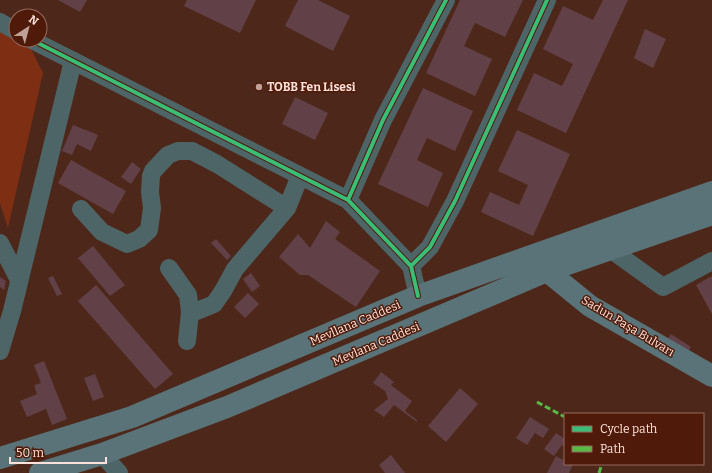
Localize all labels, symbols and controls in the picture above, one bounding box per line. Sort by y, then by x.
north arrow [8,8,48,48]
text: N [26,13,41,28]
place label: TOBB Fen Lisesi [267,80,356,94]
marker: TOBB Fen Lisesi [254,82,264,92]
street label: Sadun Paşa Bulvarı [579,293,677,359]
street label: Mevllana Caddesi [308,297,403,348]
street label: Mevlana Caddesi [330,319,422,369]
legend [564,413,704,465]
text: Cycle path [600,422,658,436]
scale bar [10,439,106,465]
text: Path [600,442,626,456]
text: 50 m [16,446,45,460]

